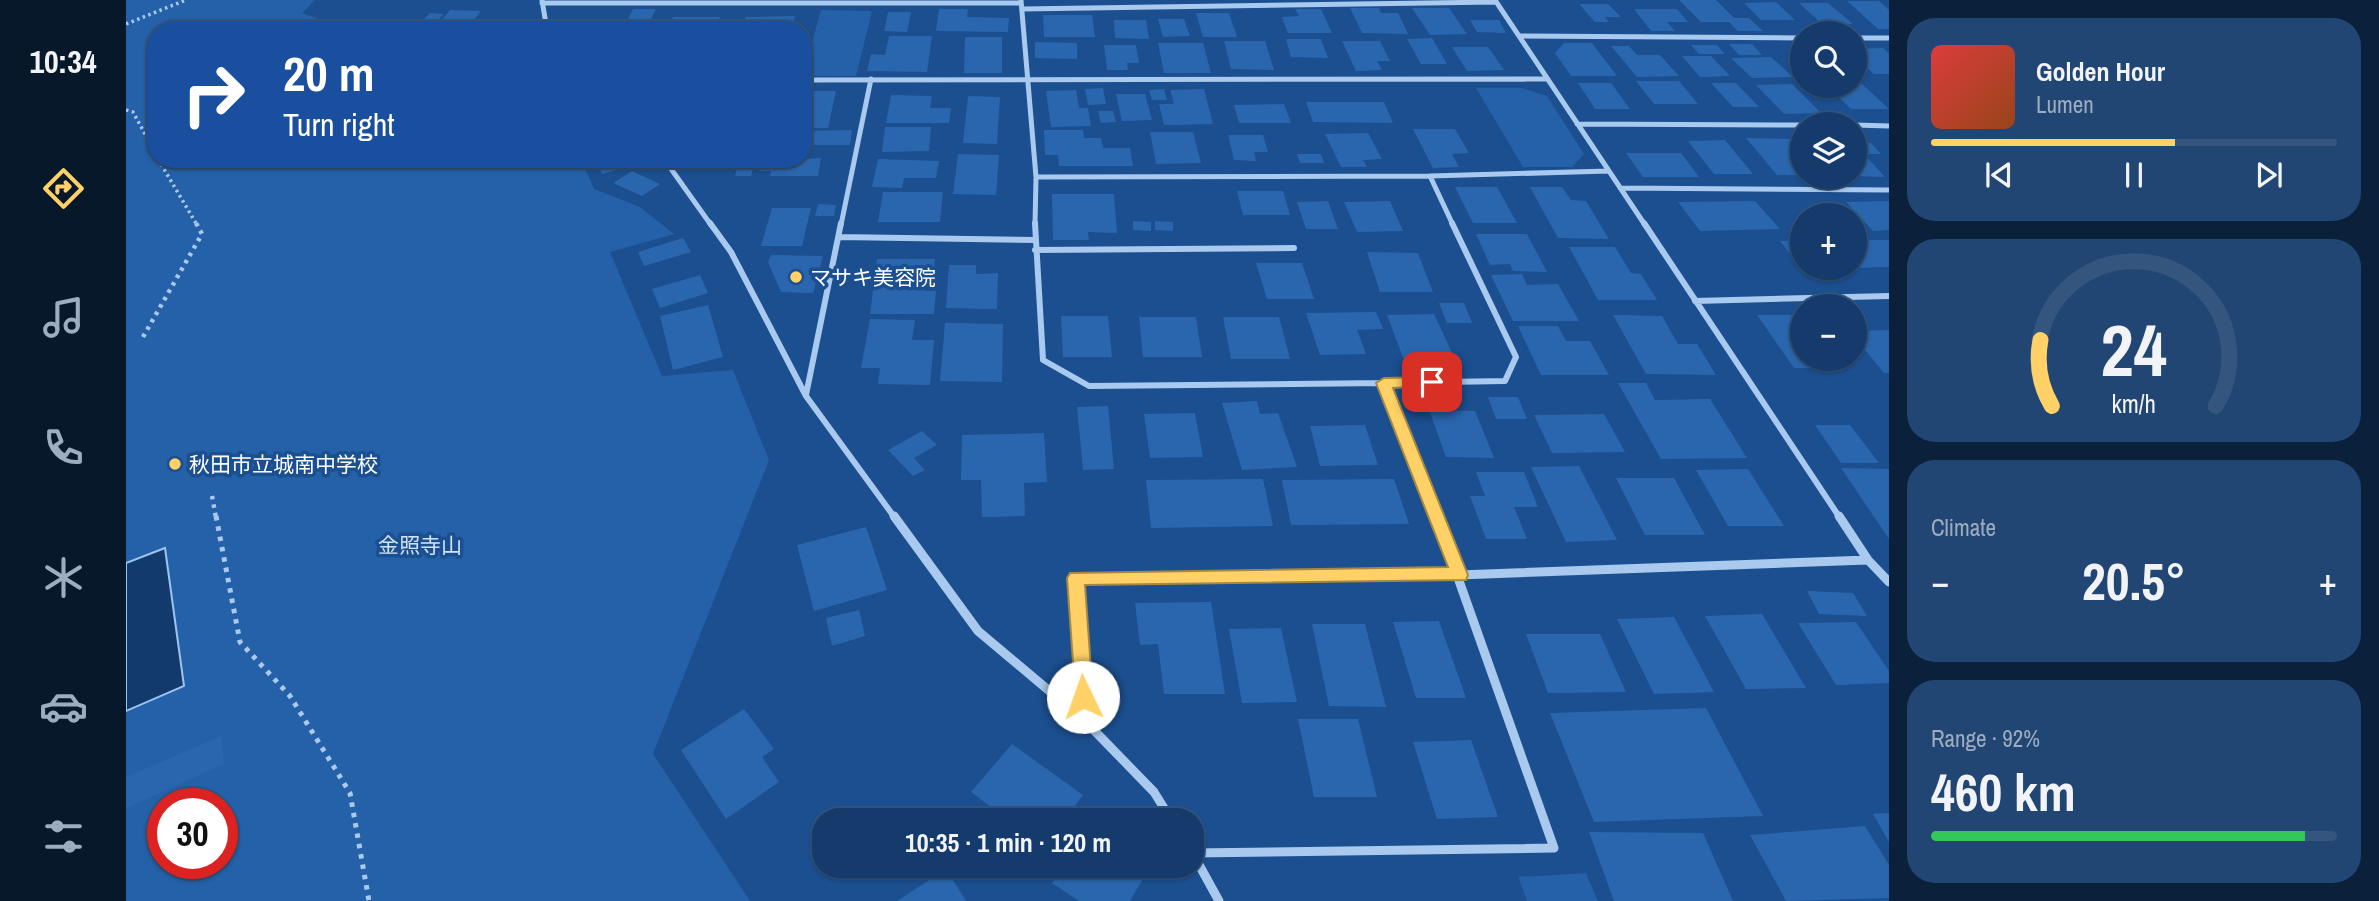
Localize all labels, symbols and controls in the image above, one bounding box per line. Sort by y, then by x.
map controls [1790,21,1867,371]
button: search [1790,21,1867,98]
text: 10:34 [29,40,97,83]
text: 20 m [283,40,375,106]
icon: right [168,49,259,140]
text: Golden Hour [2036,54,2165,89]
text: Lumen [2036,89,2094,120]
text: Turn right [283,103,395,146]
button: layers [1790,112,1867,189]
icon: previous [1980,156,2018,194]
icon: pause [2115,156,2153,194]
icon: next [2250,156,2288,194]
icon: directions [39,164,88,213]
button: + [1790,203,1867,280]
place label: マサキ美容院 [810,263,936,292]
marker: マサキ美容院 [788,269,804,285]
icon: music [39,293,88,342]
button: − [1790,294,1867,371]
text: 24 [2101,302,2167,400]
pin [1402,352,1462,412]
icon: arrive [1413,363,1451,401]
text: km/h [2112,387,2156,421]
icon: phone [39,423,88,472]
place label: 秋田市立城南中学校 [189,450,378,479]
marker: 秋田市立城南中学校 [167,456,183,472]
text: Climate [1931,512,1996,543]
park label: 金照寺山 [378,531,462,560]
text: 20.5° [2082,546,2186,616]
icon: climate [39,553,88,602]
text: − [1931,556,1949,607]
text: + [2319,556,2337,607]
position arrow [1046,660,1120,734]
icon: car [39,682,88,731]
text: Range · 92% [1931,723,2040,754]
text: 460 km [1931,757,2076,827]
speed limit sign: 30 [147,788,238,879]
icon: filters [39,812,88,861]
text: 10:35 · 1 min · 120 m [905,825,1111,860]

